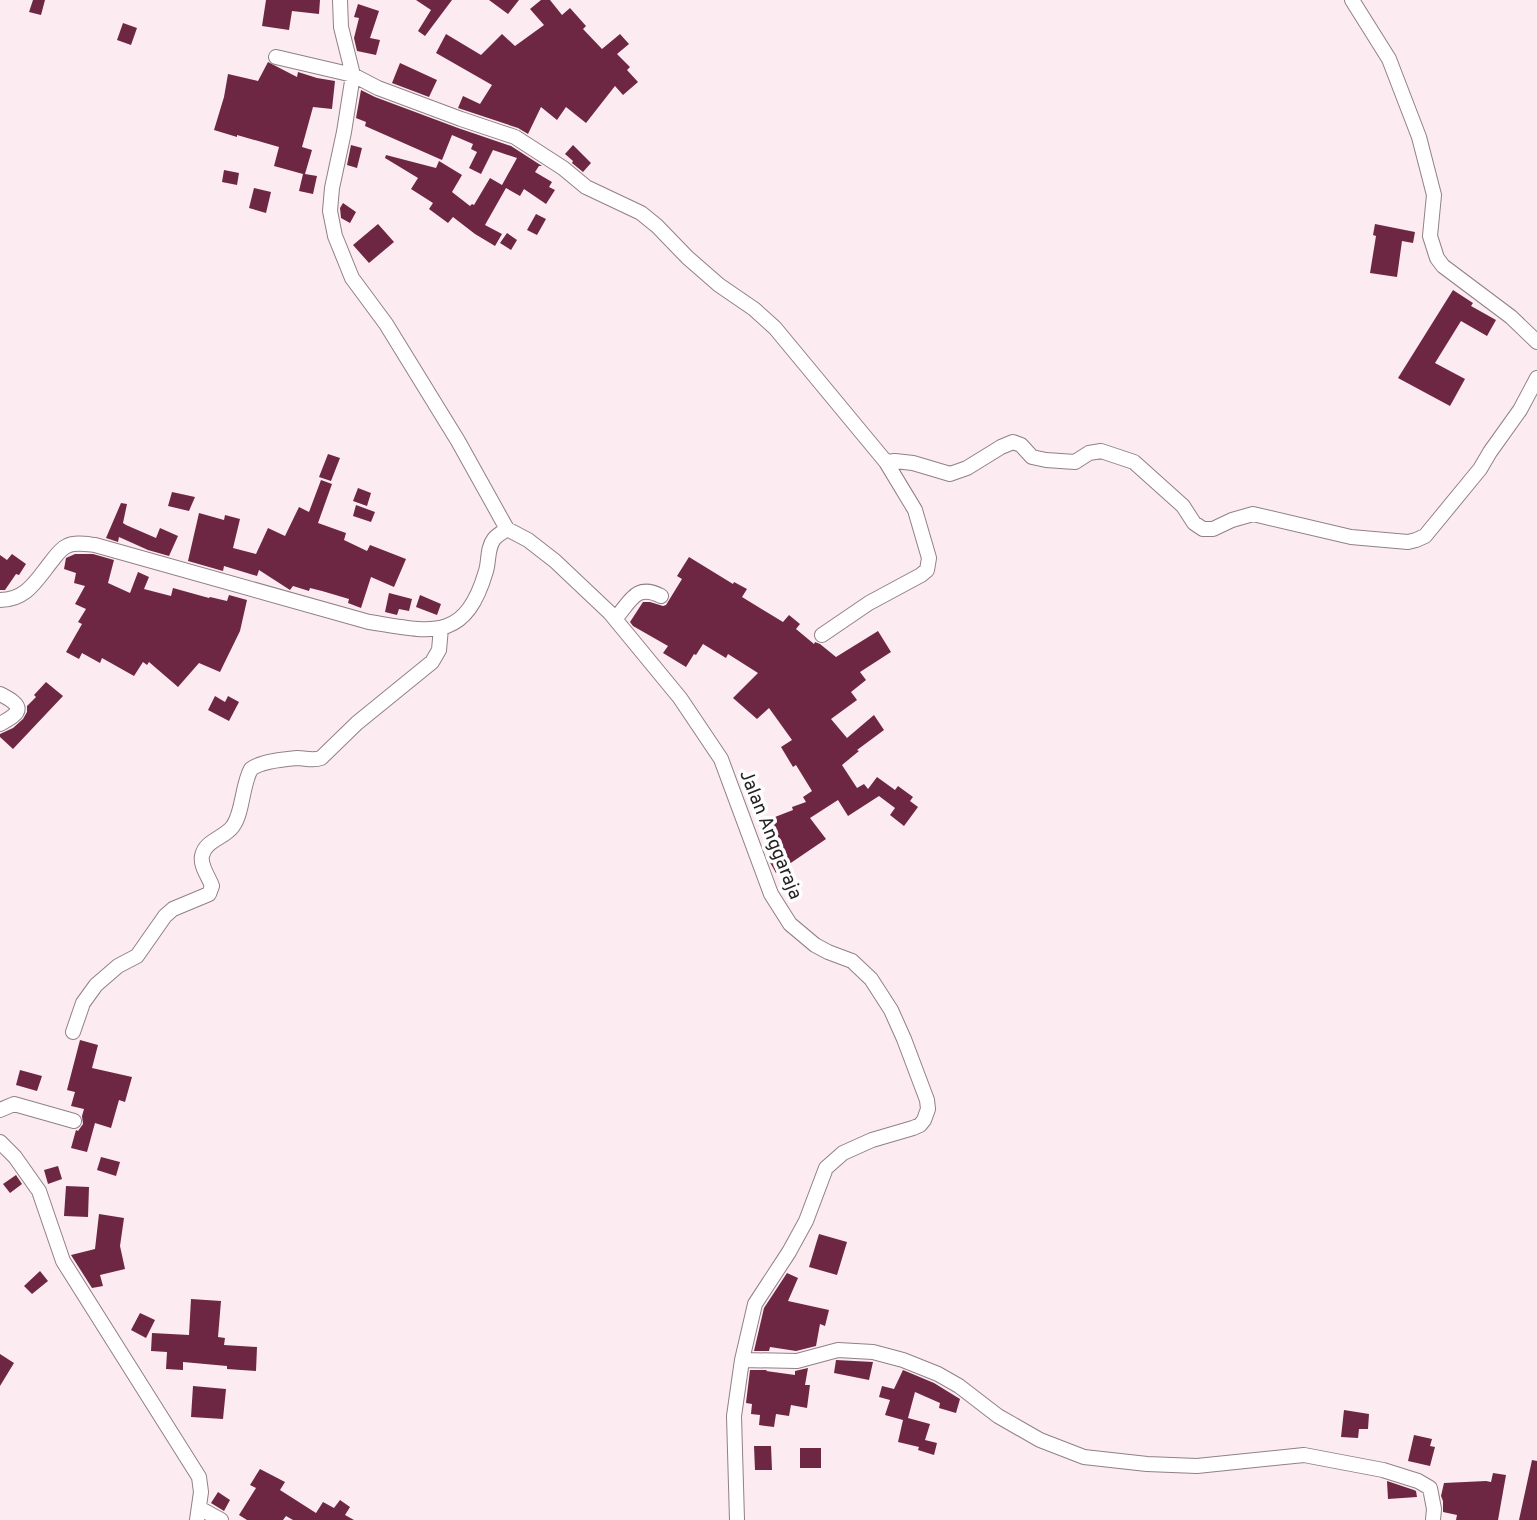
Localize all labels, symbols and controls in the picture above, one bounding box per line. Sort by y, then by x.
street label: Jalan Anggaraja [733,766,807,903]

